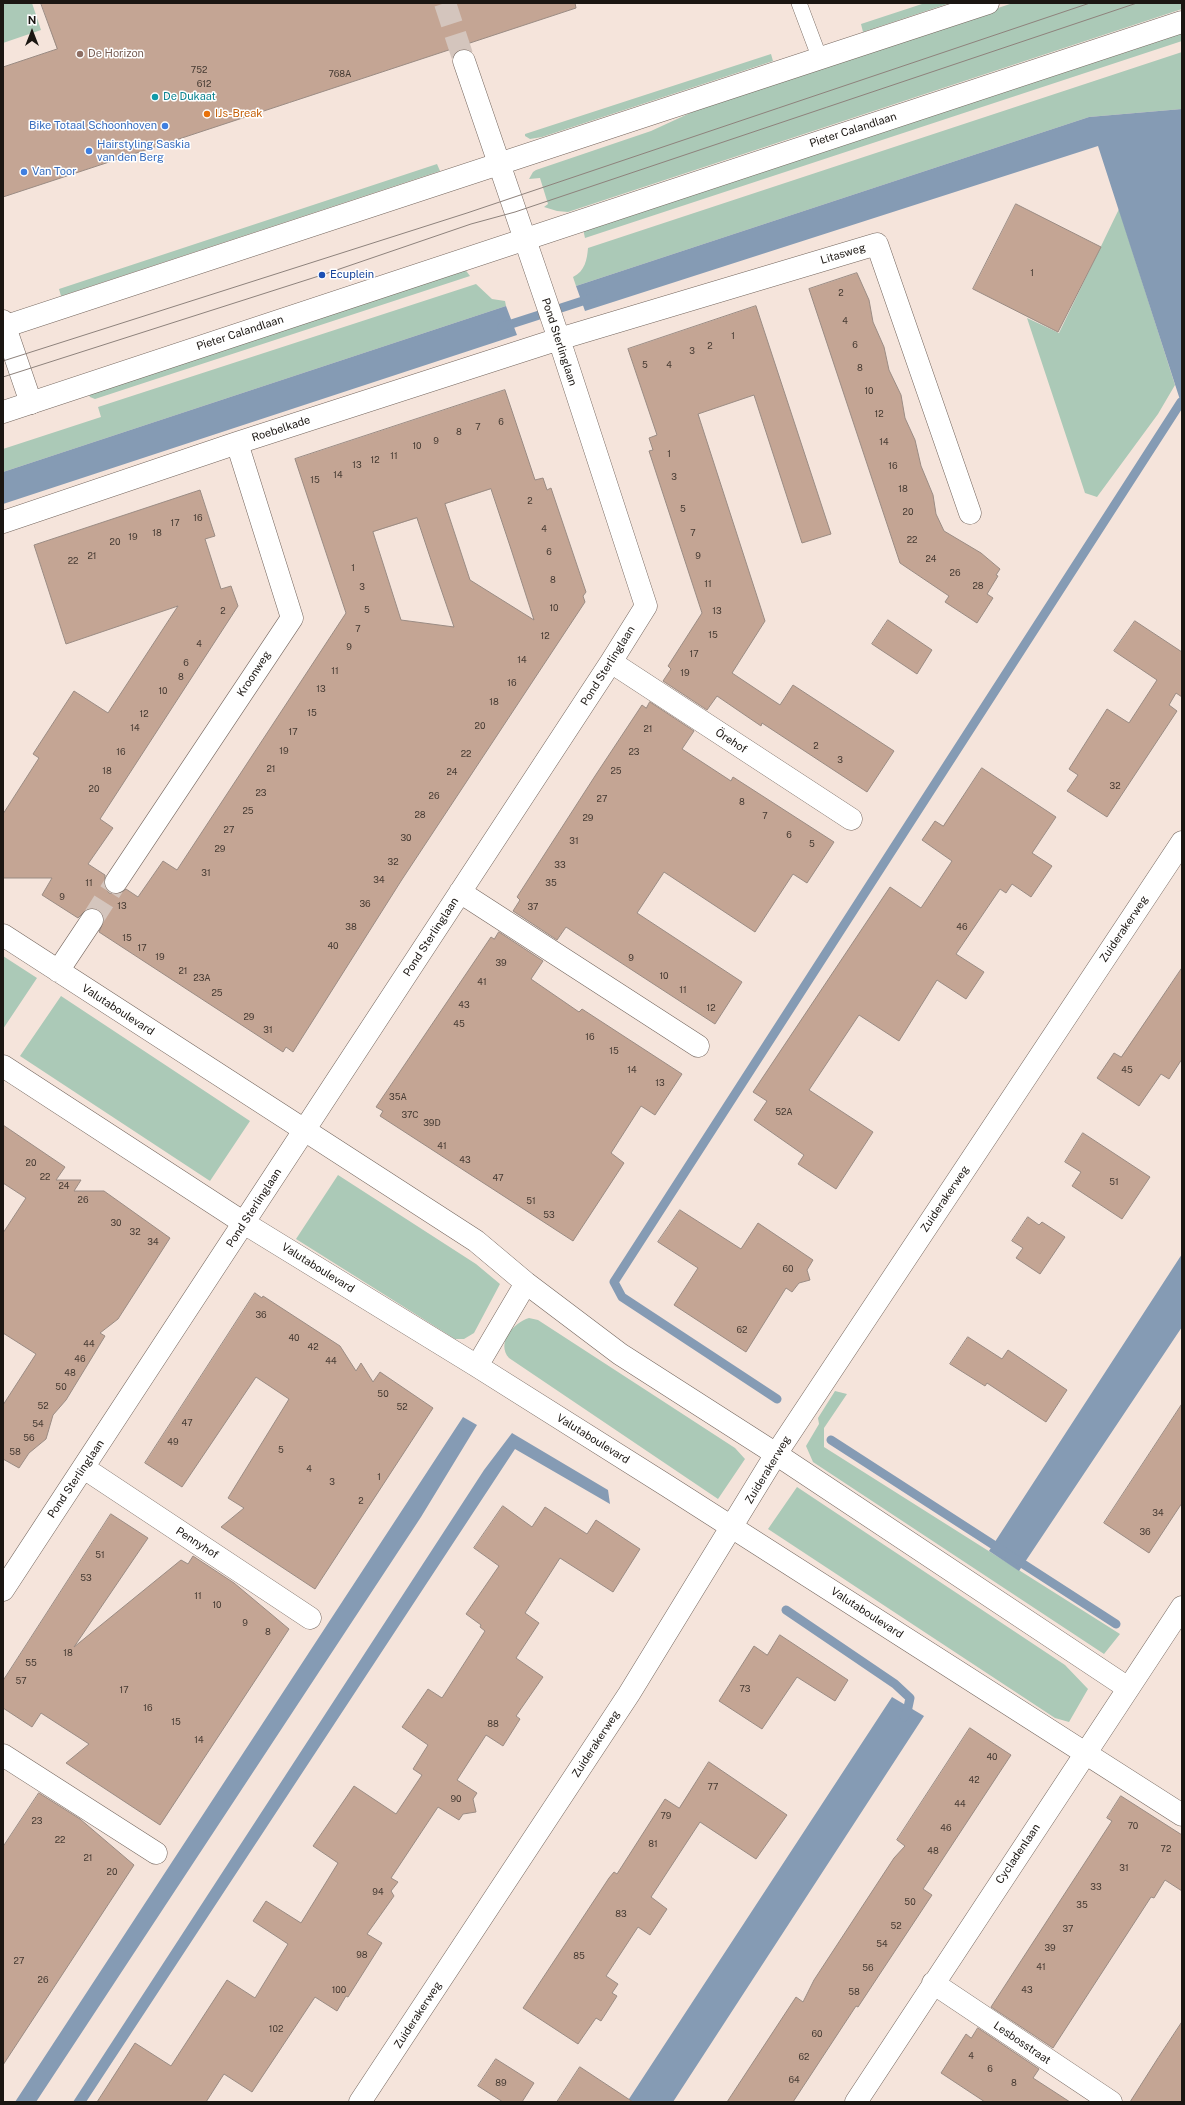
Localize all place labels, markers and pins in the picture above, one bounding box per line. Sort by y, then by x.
place label: De Horizon [88,47,144,61]
marker: De Horizon [75,49,85,59]
place label: De Dukaat [163,90,216,104]
marker: De Dukaat [150,92,160,102]
place label: IJs-Break [215,107,263,121]
marker: IJs-Break [202,109,212,119]
place label: Bike Totaal Schoonhoven [29,119,157,133]
marker: Bike Totaal Schoonhoven [160,121,170,131]
place label: Hairstyling Saskia van den Berg [97,138,190,164]
marker: Hairstyling Saskia van den Berg [84,146,94,156]
place label: Van Toor [32,165,77,179]
marker: Van Toor [19,167,29,177]
place label: Ecuplein [330,268,374,282]
marker: Ecuplein [317,270,327,280]

